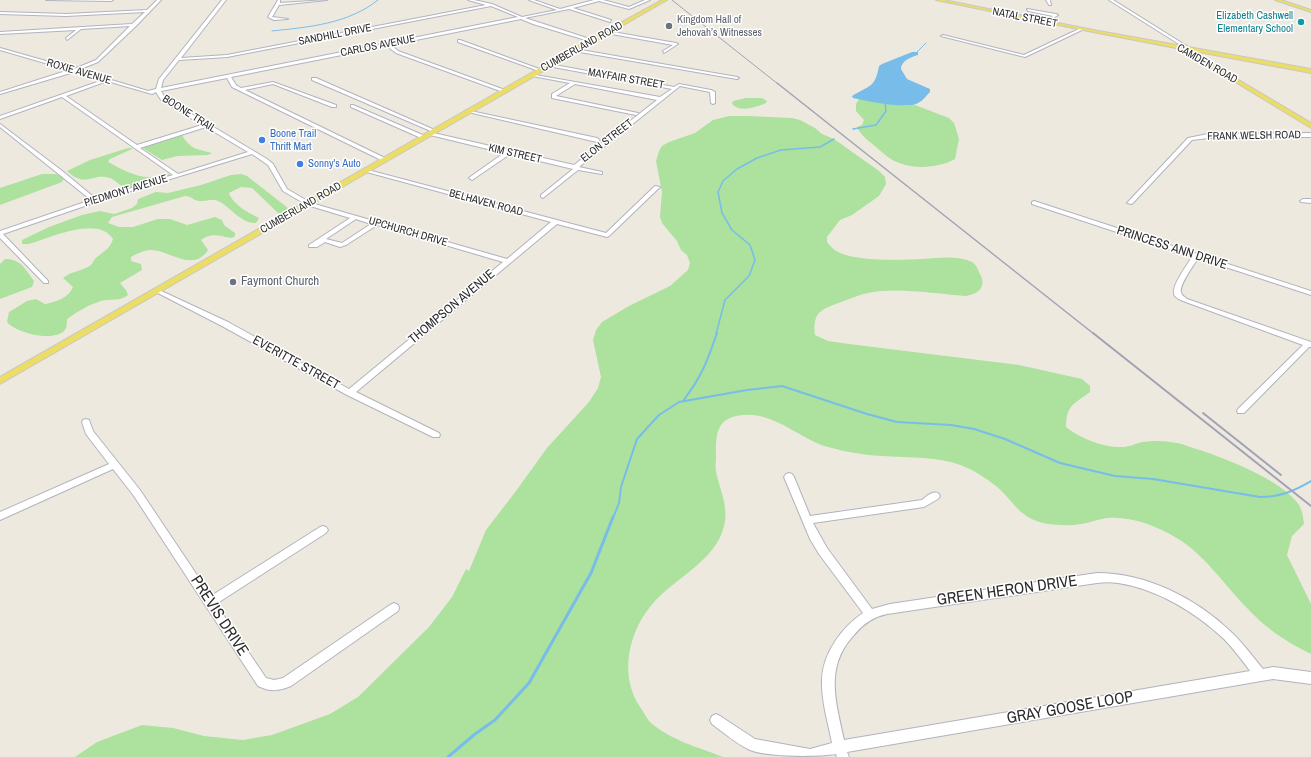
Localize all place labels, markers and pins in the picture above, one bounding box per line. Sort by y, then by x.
place label: Elizabeth Cashwell Elementary School [1216,9,1293,35]
place label: Kingdom Hall of Jehovah’s Witnesses [677,13,762,39]
marker: Elizabeth Cashwell Elementary School [1296,17,1306,27]
marker: Kingdom Hall of Jehovah’s Witnesses [664,21,674,31]
place label: Boone Trail Thrift Mart [270,127,316,153]
marker: Boone Trail Thrift Mart [257,135,267,145]
place label: Sonny's Auto [308,157,361,171]
marker: Sonny's Auto [295,159,305,169]
place label: Faymont Church [241,274,319,290]
marker: Faymont Church [228,277,238,287]

